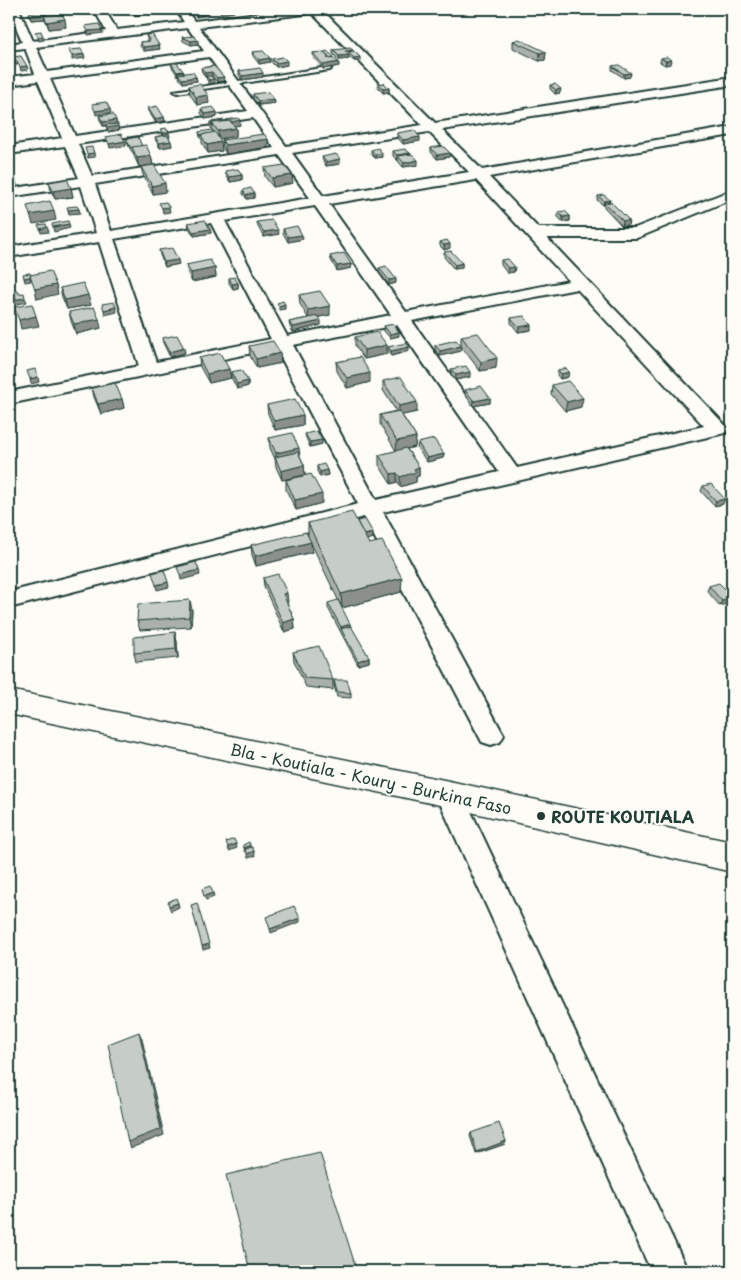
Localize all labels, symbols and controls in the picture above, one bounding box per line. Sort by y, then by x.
street label: Bla - Koutiala - Koury - Burkina Faso [228,736,514,820]
place label: ROUTE KOUTIALA [551,804,695,828]
marker: ROUTE KOUTIALA [535,810,547,822]

